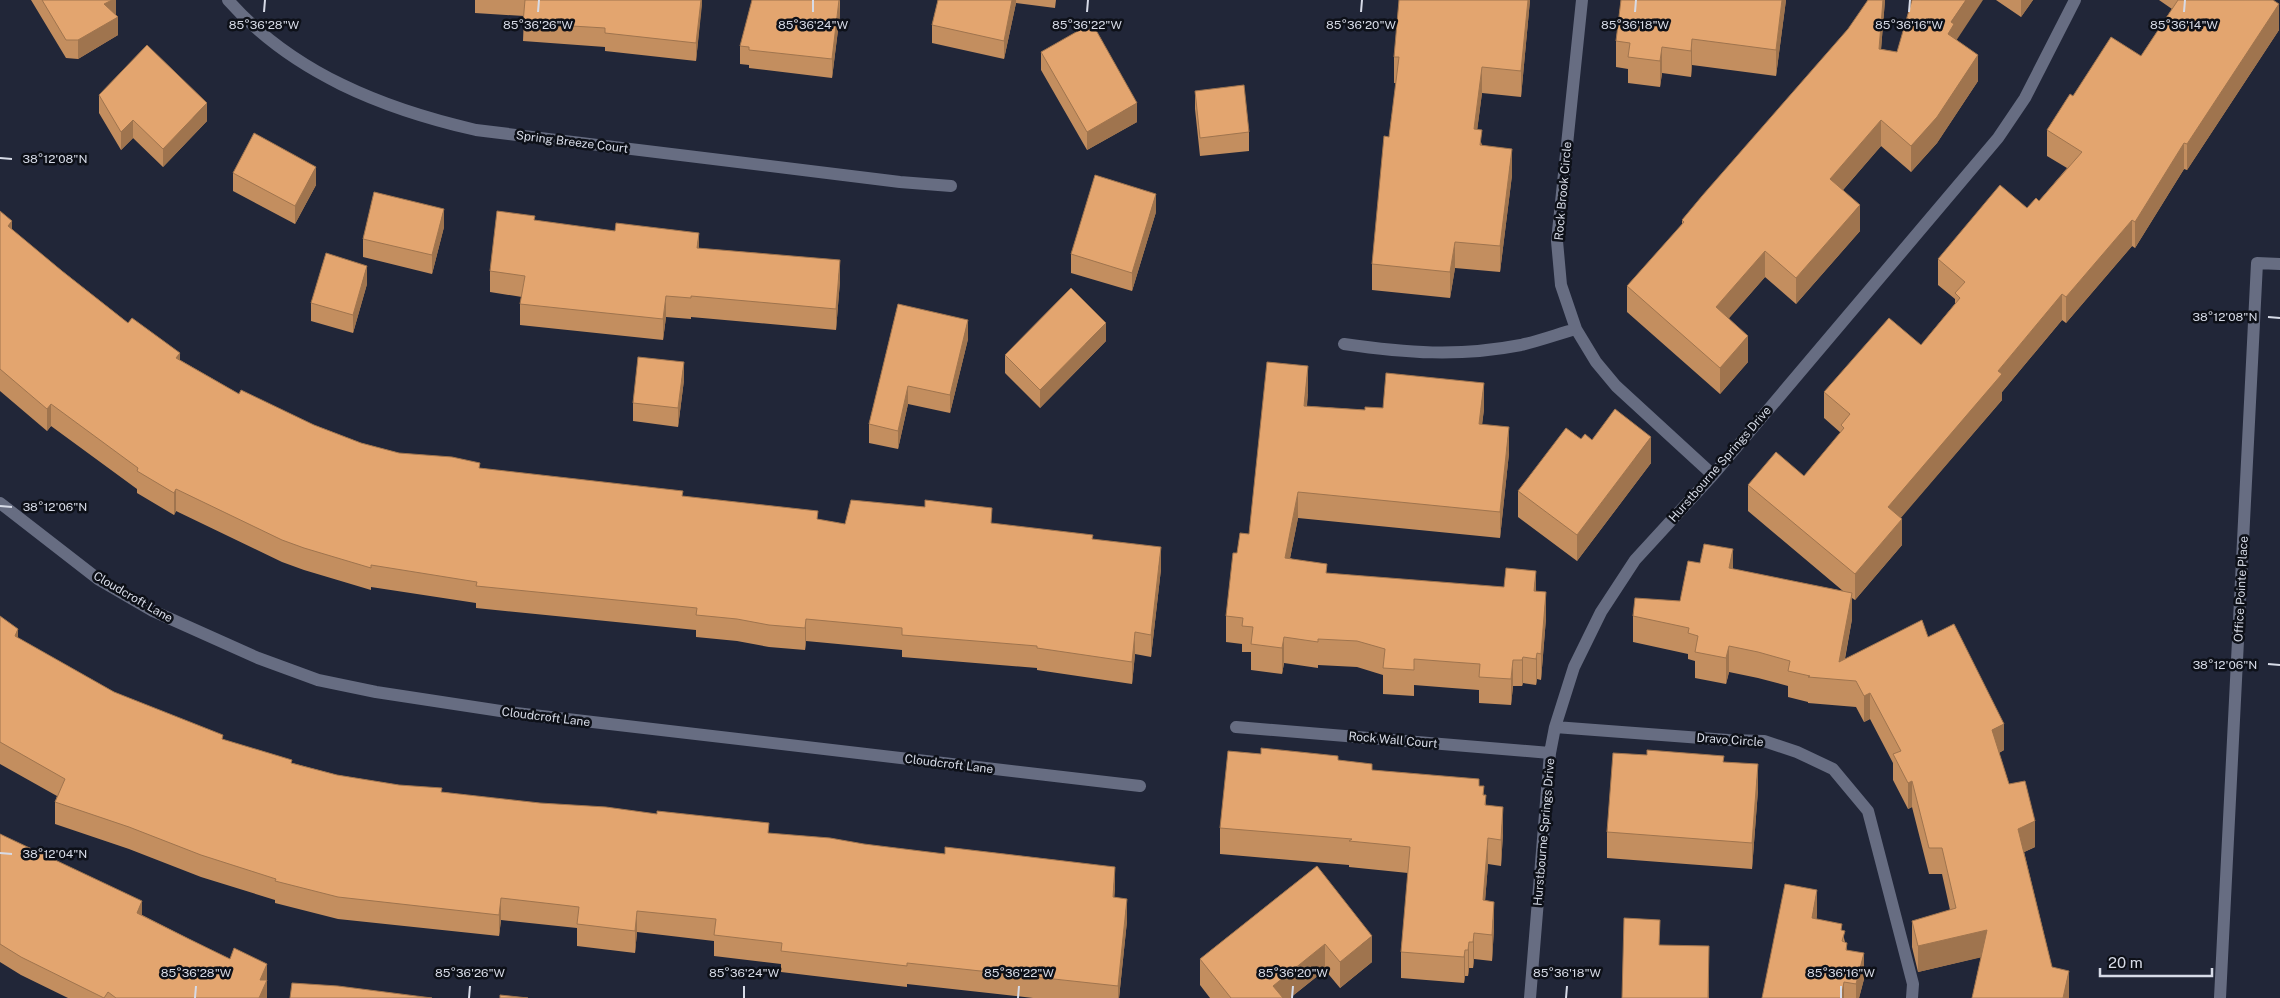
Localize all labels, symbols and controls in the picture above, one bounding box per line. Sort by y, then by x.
text: 85°36'28"W [229,18,300,32]
text: 85°36'26"W [503,18,574,32]
text: 85°36'24"W [778,18,849,32]
text: 85°36'22"W [1052,18,1122,32]
text: 85°36'20"W [1326,18,1397,32]
text: 85°36'18"W [1601,18,1670,32]
text: 85°36'16"W [1875,18,1943,32]
text: 85°36'14"W [2150,18,2219,32]
street label: Spring Breeze Court [515,128,629,156]
street label: Rock Brook Circle [1552,141,1574,241]
text: 38°12'08"N [22,152,88,166]
text: 38°12'08"N [2192,310,2258,324]
street label: Hurstbourne Springs Drive [1666,403,1774,525]
text: 38°12'06"N [23,500,87,514]
street label: Office Pointe Place [2231,535,2251,642]
street label: Cloudcroft Lane [91,569,175,625]
text: 38°12'06"N [2193,658,2257,672]
street label: Cloudcroft Lane [501,705,591,729]
street label: Rock Wall Court [1348,729,1438,751]
street label: Dravo Circle [1696,731,1764,749]
street label: Cloudcroft Lane [904,752,994,776]
street label: Hurstbourne Springs Drive [1531,757,1557,907]
text: 38°12'04"N [23,847,87,861]
scale bar [2100,946,2212,978]
text: 20 m [2108,954,2143,971]
text: 85°36'28"W [161,966,232,980]
text: 85°36'26"W [435,966,506,980]
text: 85°36'24"W [709,966,780,980]
text: 85°36'22"W [984,966,1054,980]
text: 85°36'20"W [1258,966,1329,980]
text: 85°36'18"W [1533,966,1602,980]
text: 85°36'16"W [1807,966,1875,980]

